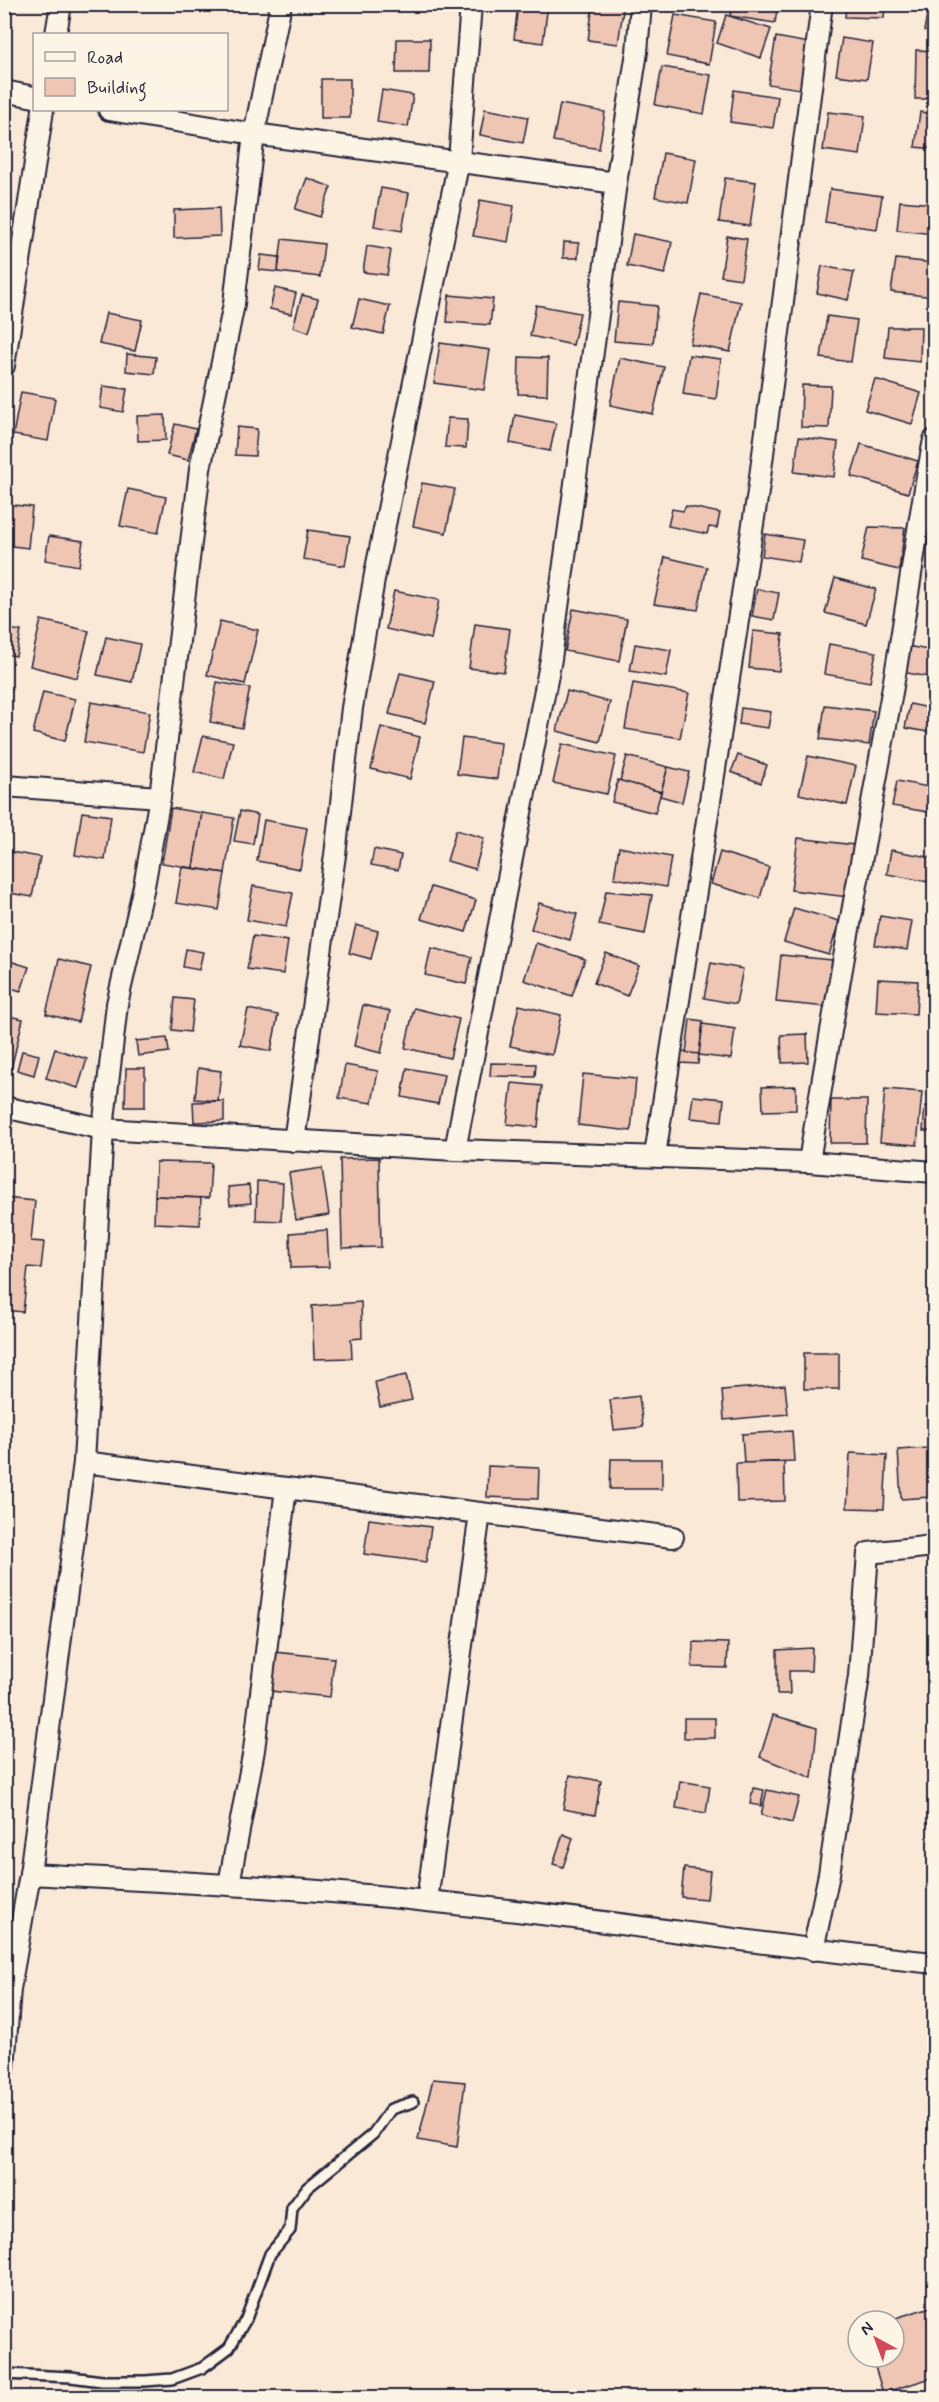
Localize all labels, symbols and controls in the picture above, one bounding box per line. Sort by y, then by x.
legend [33,33,228,111]
text: Road [87,46,123,70]
text: Building [87,76,147,102]
north arrow [846,2309,906,2369]
text: N [856,2317,878,2340]

